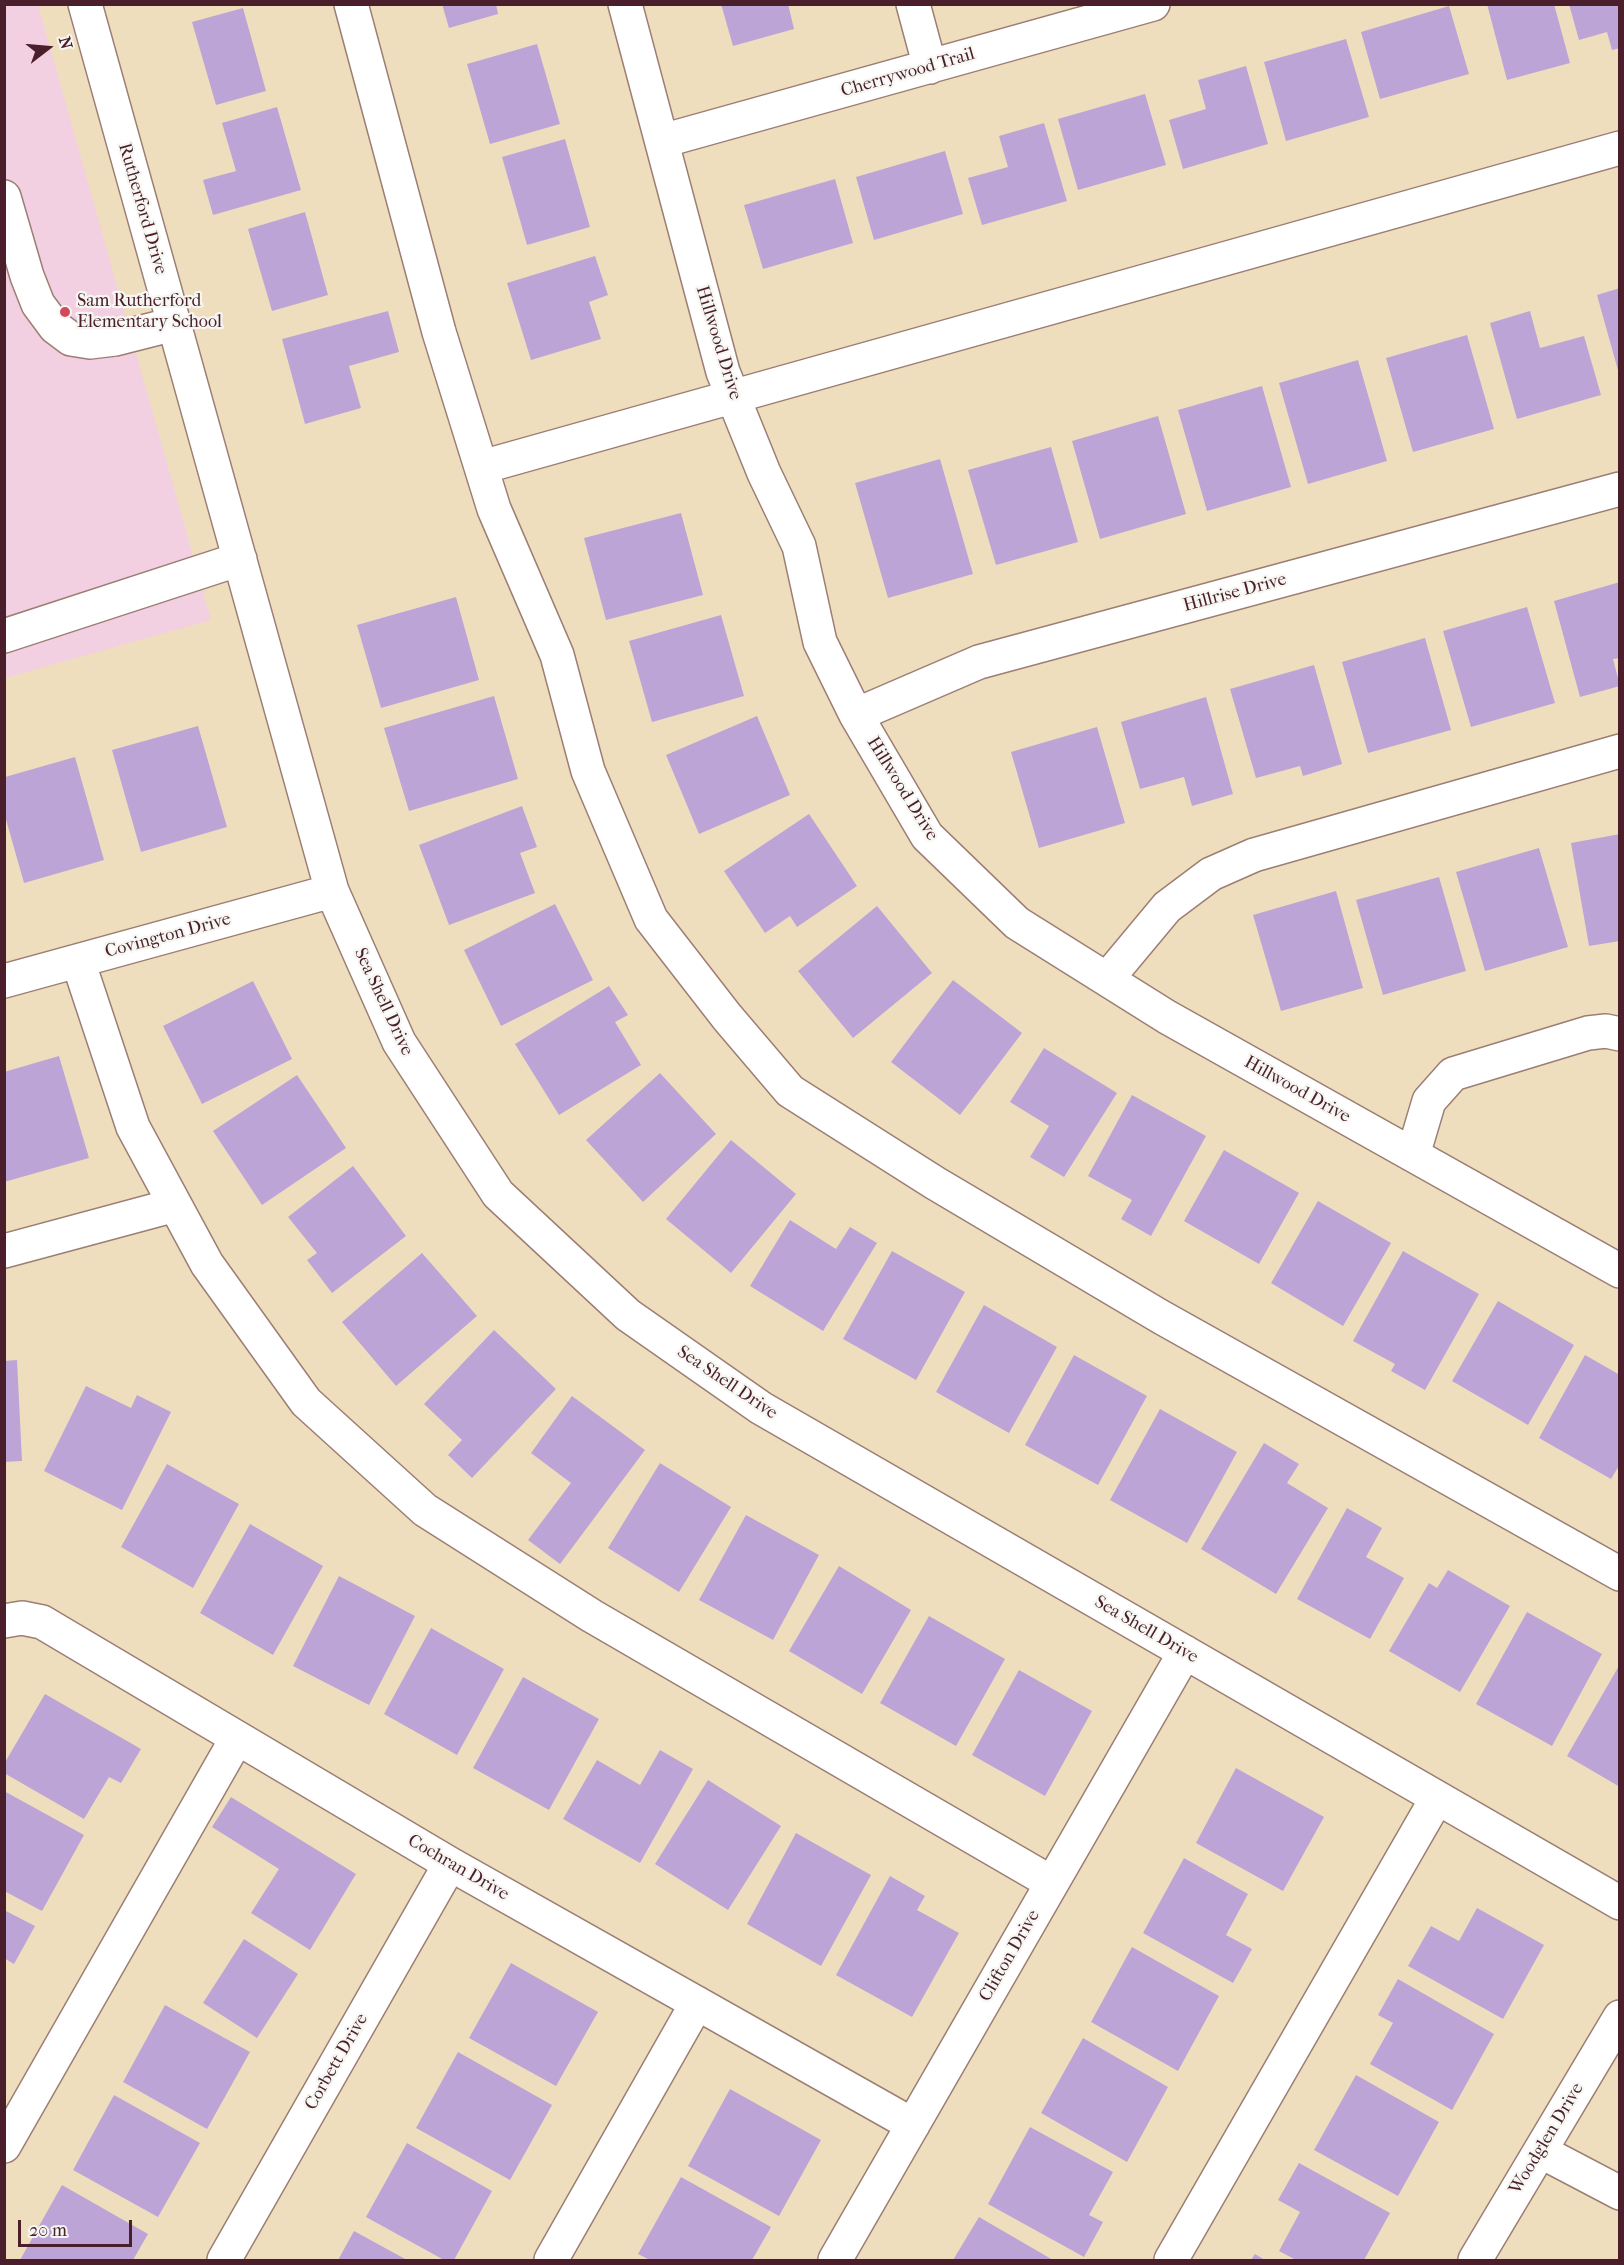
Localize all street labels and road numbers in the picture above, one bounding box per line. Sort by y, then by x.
street label: Cherrywood Trail [839,44,977,102]
street label: Rutherford Drive [113,141,171,277]
street label: Hillwood Drive [690,283,746,403]
street label: Hillrise Drive [1181,569,1289,617]
street label: Hillwood Drive [862,733,942,845]
street label: Covington Drive [103,909,233,963]
street label: Sea Shell Drive [349,945,417,1059]
street label: Hillwood Drive [1240,1052,1354,1128]
street label: Sea Shell Drive [673,1342,781,1424]
street label: Sea Shell Drive [1090,1592,1202,1668]
street label: Cochran Drive [403,1830,513,1906]
street label: Clifton Drive [975,1906,1045,2006]
street label: Corbett Drive [301,2010,373,2114]
street label: Woodglen Drive [1505,2079,1589,2199]

